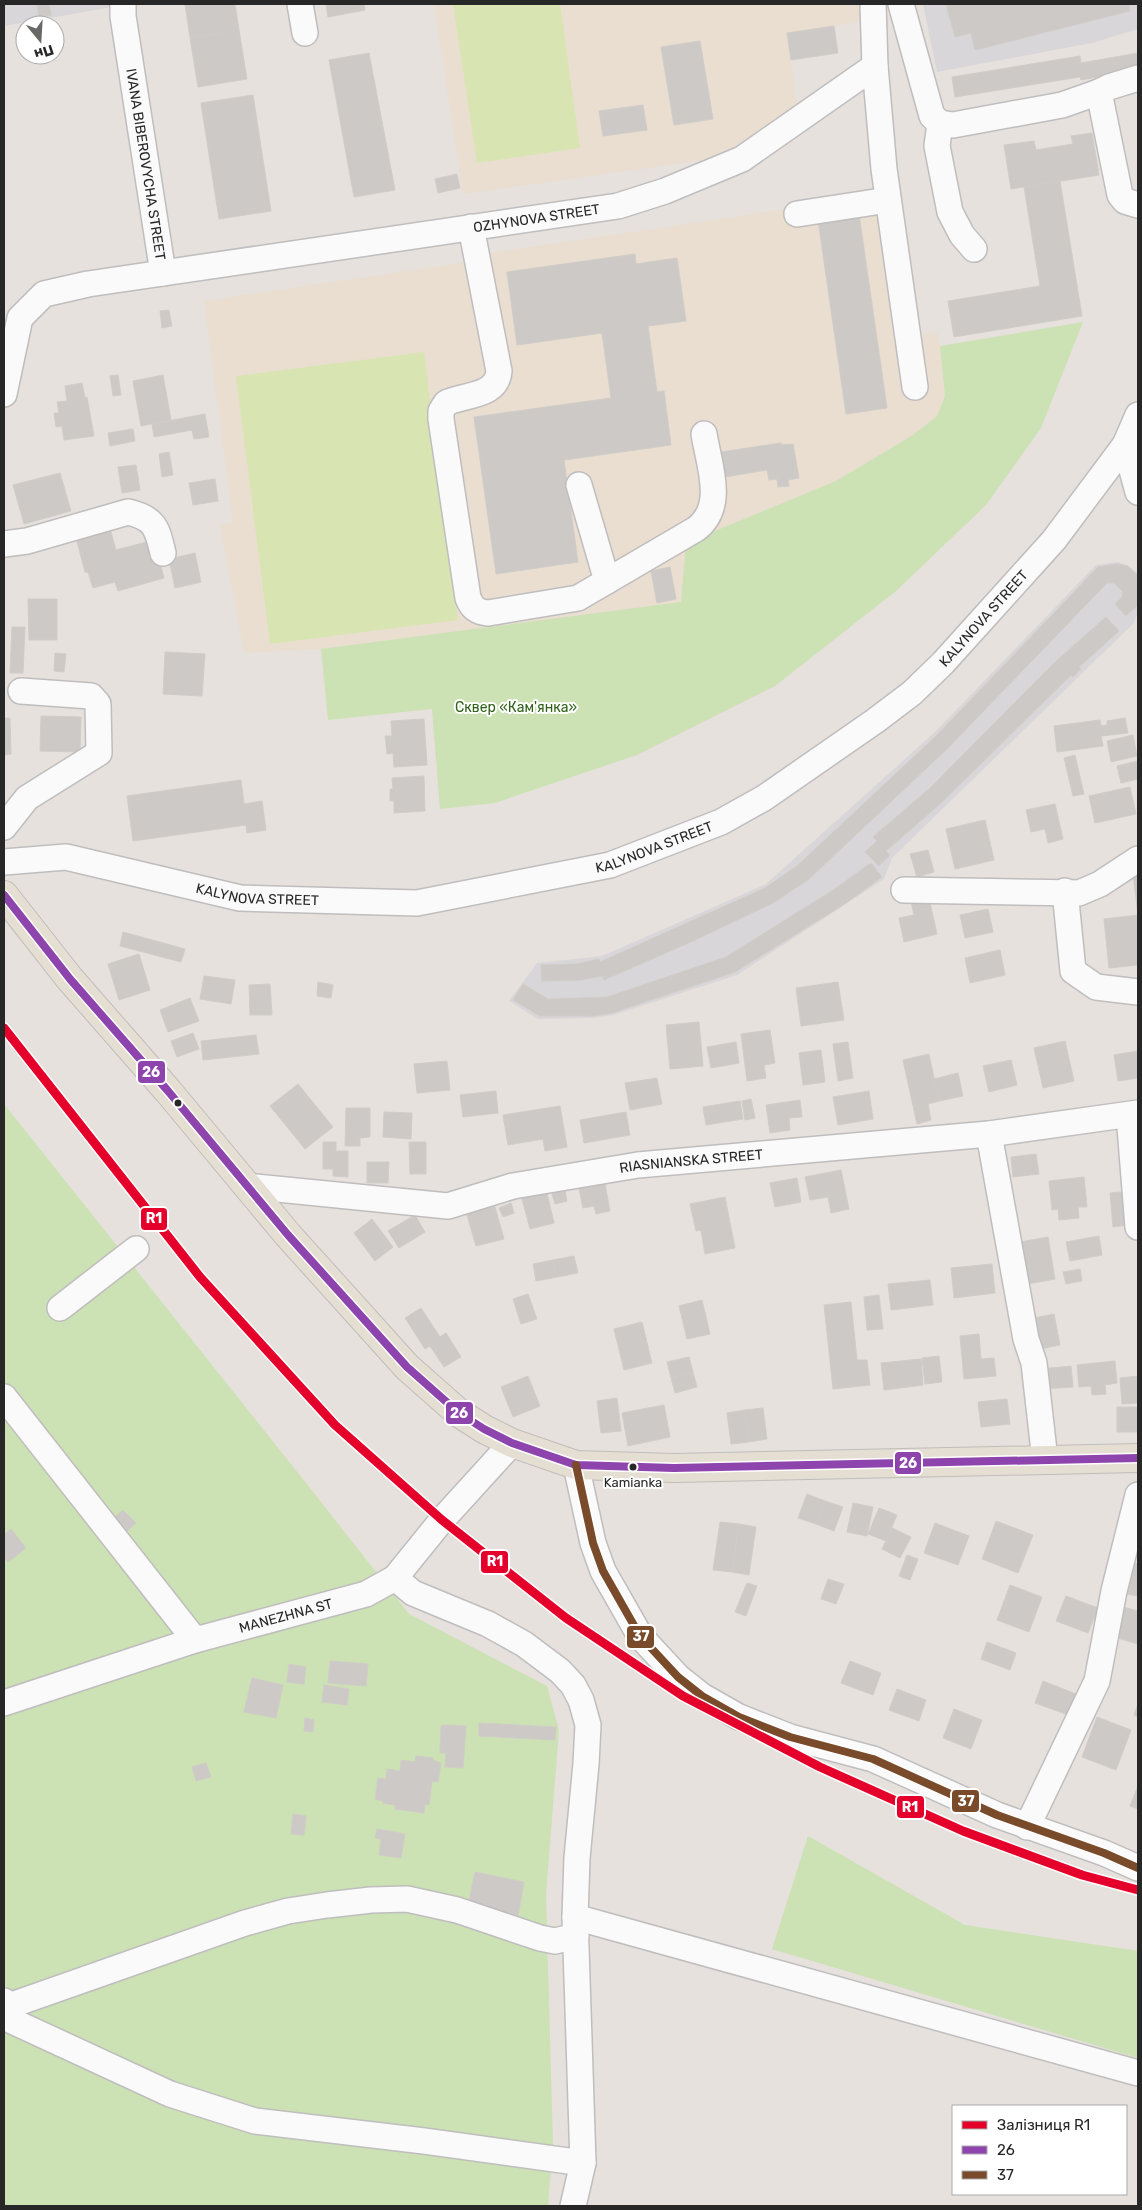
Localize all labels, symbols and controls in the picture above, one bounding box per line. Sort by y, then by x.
north arrow [15,15,65,65]
text: Пн [32,41,56,63]
street label: IVANA BIBEROVYCHA STREET [123,67,169,261]
street label: OZHYNOVA STREET [472,200,601,236]
street label: KALYNOVA STREET [936,566,1031,670]
park label: Сквер «Кам'янка» [455,699,577,716]
street label: KALYNOVA STREET [594,818,715,876]
street label: KALYNOVA STREET [194,879,319,909]
line badge: 26 [137,1060,166,1084]
text: 26 [142,1064,160,1081]
unlabelled marker [173,1098,183,1108]
street label: RIASNIANSKA STREET [618,1146,764,1177]
line badge: R1 [140,1207,168,1231]
text: R1 [146,1210,162,1227]
line badge: 26 [445,1401,474,1425]
text: 26 [450,1405,468,1422]
line badge: 26 [894,1451,922,1475]
text: 26 [899,1455,917,1472]
marker: Kamianka [628,1462,638,1472]
place label: Kamianka [604,1475,662,1490]
line badge: R1 [480,1550,509,1574]
text: R1 [487,1553,503,1570]
street label: MANEZHNA ST [237,1595,334,1636]
line badge: 37 [626,1625,655,1649]
text: 37 [632,1628,650,1645]
line badge: 37 [951,1789,980,1813]
text: 37 [957,1793,975,1810]
line badge: R1 [896,1795,925,1819]
text: R1 [902,1799,918,1816]
legend [952,2105,1127,2195]
text: Залізниця R1 [997,2116,1090,2134]
text: 26 [997,2141,1015,2159]
text: 37 [997,2166,1014,2184]

